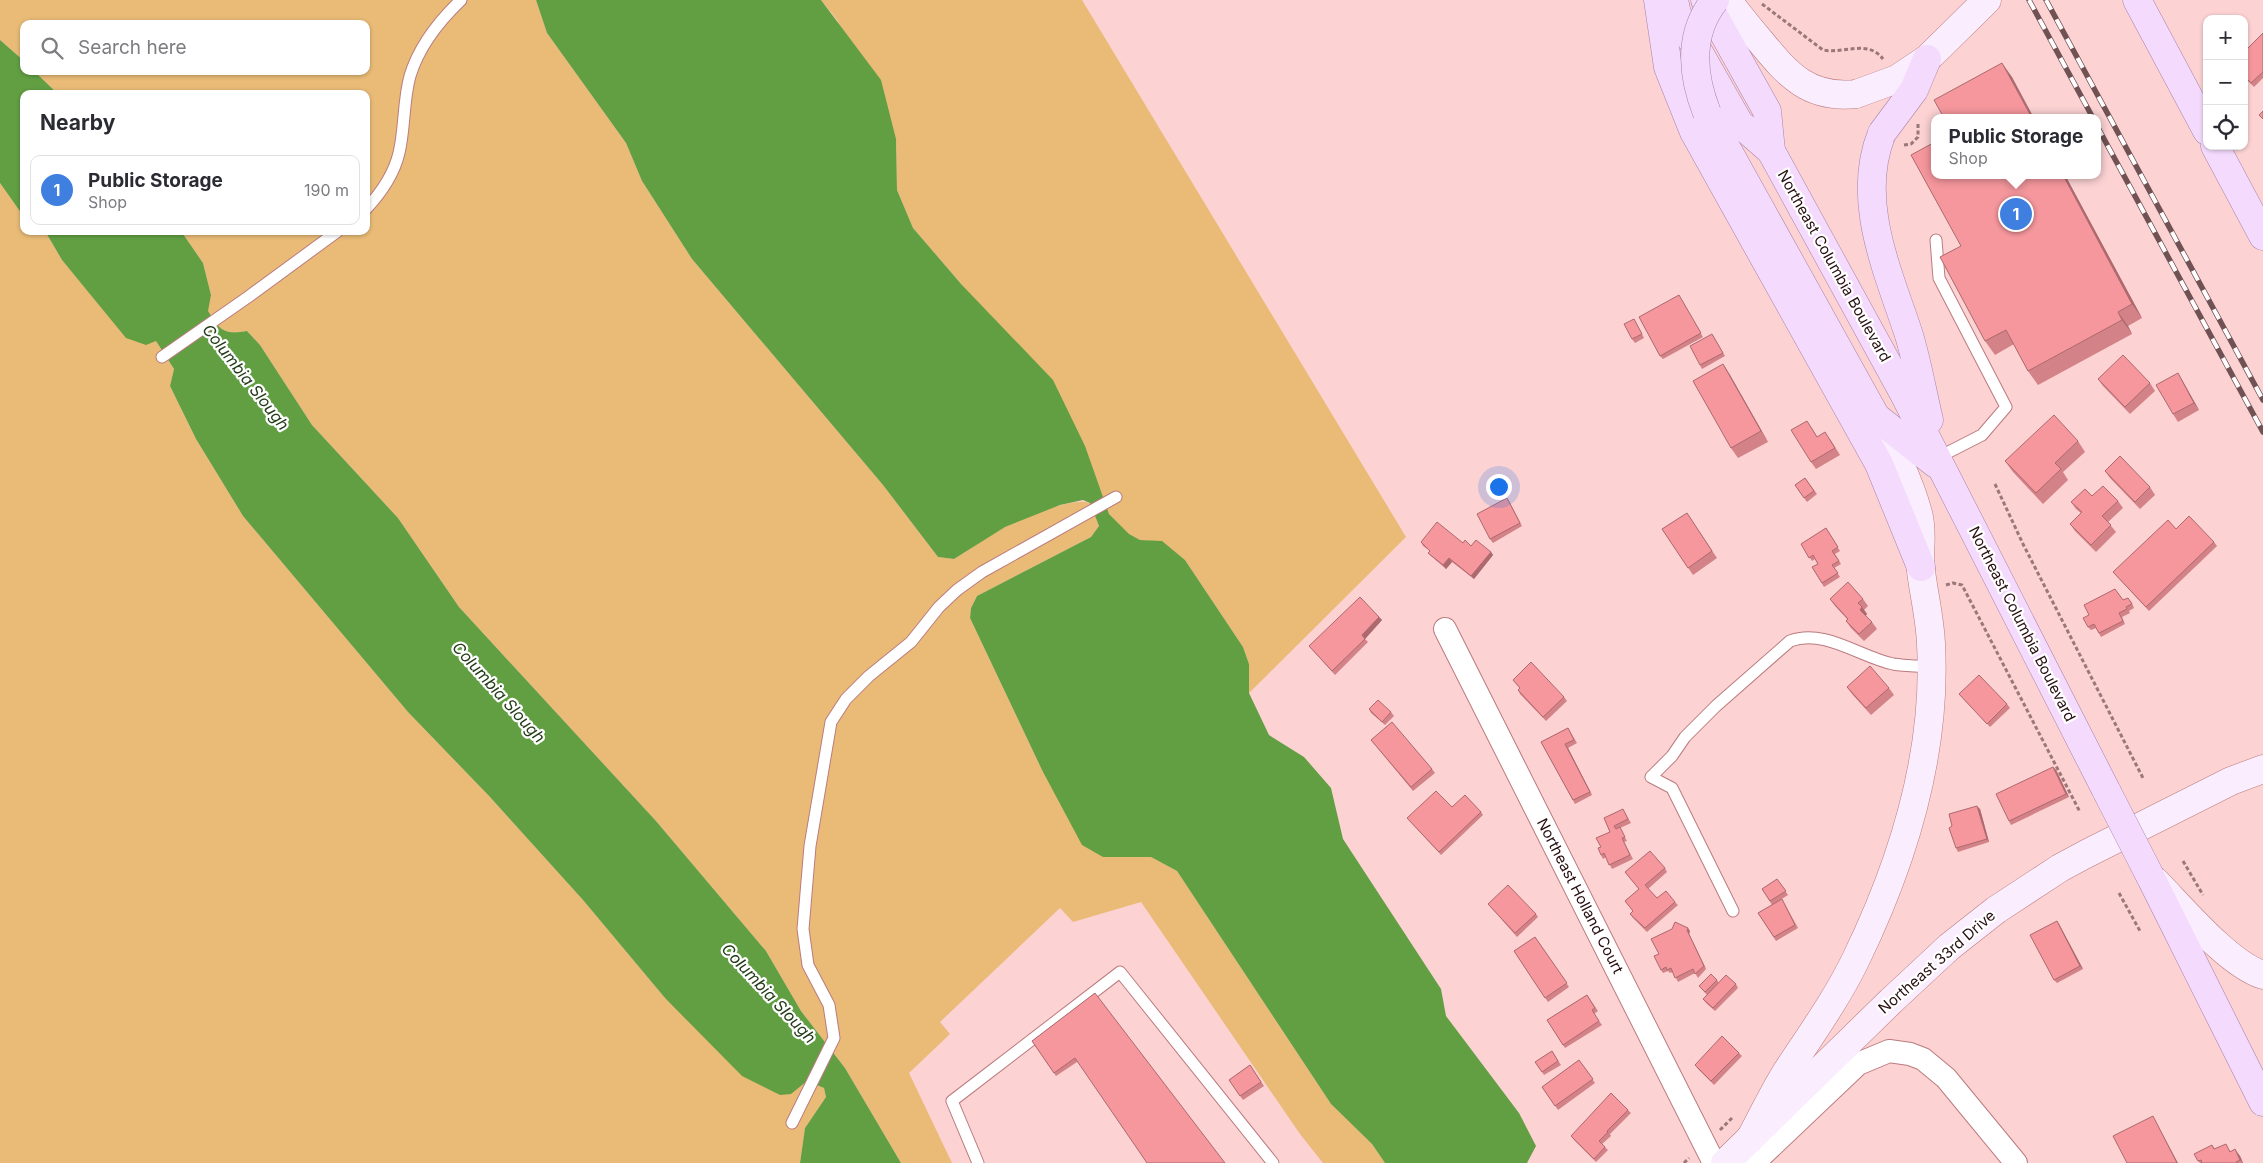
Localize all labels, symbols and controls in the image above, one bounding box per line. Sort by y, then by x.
map controls [2203,15,2248,150]
button: + [2203,15,2248,60]
search box [20,20,370,75]
icon: search [38,34,66,62]
text: Search here [78,36,187,59]
button: − [2203,60,2248,105]
button: locate [2203,105,2248,150]
text: Nearby [40,110,115,135]
popup [1931,114,2101,179]
text: Public Storage [1949,125,2083,148]
text: Shop [1949,148,1988,168]
street label: Northeast Columbia Boulevard [1774,166,1895,365]
text: Public Storage [88,169,223,192]
text: 1 [54,180,60,200]
text: 190 m [304,180,349,200]
text: Shop [88,192,127,212]
pin: 1 [2000,195,2032,233]
water label: Columbia Slough [198,320,294,434]
your location [1486,474,1512,500]
street label: Northeast Columbia Boulevard [1965,523,2080,725]
water label: Columbia Slough [448,637,550,747]
street label: Northeast Holland Court [1533,815,1628,977]
street label: Northeast 33rd Drive [1874,906,1999,1018]
water label: Columbia Slough [718,939,820,1047]

